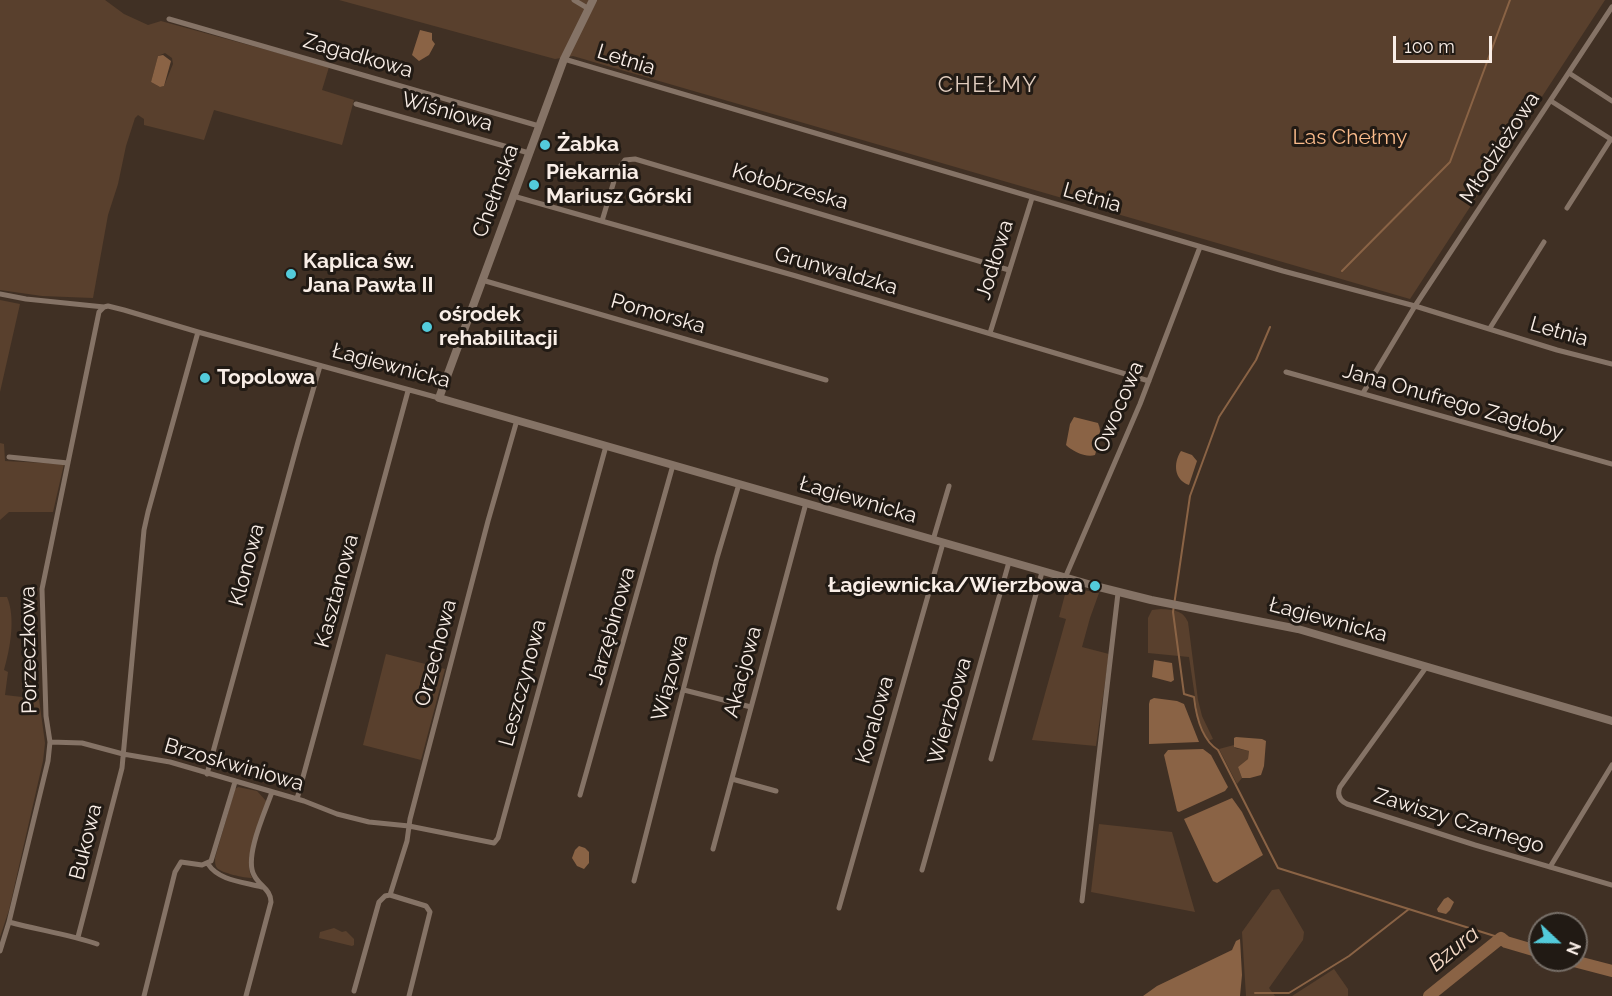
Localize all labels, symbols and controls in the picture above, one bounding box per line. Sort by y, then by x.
scale bar [1396,24,1495,62]
street label: Zagadkowa [300,28,416,84]
text: 100 m [1404,36,1455,57]
street label: Letnia [594,39,658,81]
district label: CHEŁMY [938,72,1038,98]
street label: Wiśniowa [398,87,496,137]
street label: Młodzieżowa [1455,88,1545,208]
park label: Las Chełmy [1293,125,1407,151]
place label: Żabka [557,132,619,158]
marker: Żabka [538,138,552,152]
street label: Chełmska [468,141,524,241]
street label: Kołobrzeska [729,158,851,216]
place label: Piekarnia Mariusz Górski [546,160,692,210]
marker: Piekarnia Mariusz Górski [527,178,541,192]
street label: Letnia [1060,178,1124,218]
street label: Jodłowa [971,217,1019,303]
street label: Grunwaldzka [772,241,900,301]
place label: Kaplica św. Jana Pawła II [303,249,433,299]
marker: Kaplica św. Jana Pawła II [284,267,298,281]
street label: Pomorska [608,288,708,340]
place label: ośrodek rehabilitacji [439,302,558,352]
street label: Letnia [1527,312,1591,352]
marker: ośrodek rehabilitacji [420,320,434,334]
street label: Łagiewnicka [329,338,453,394]
street label: Owocowa [1089,358,1149,456]
street label: Jana Onufrego Zagłoby [1340,358,1566,446]
place label: Topolowa [217,365,315,391]
marker: Topolowa [198,371,212,385]
street label: Łagiewnicka [796,471,920,529]
street label: Klonowa [224,521,270,609]
street label: Kasztanowa [310,531,364,651]
street label: Jarzębinowa [583,564,641,688]
place label: Łagiewnicka/Wierzbowa [828,573,1083,599]
marker: Łagiewnicka/Wierzbowa [1088,579,1102,593]
street label: Porzeczkowa [15,586,43,714]
street label: Łagiewnicka [1266,592,1390,648]
street label: Orzechowa [410,597,462,709]
street label: Leszczynowa [494,617,552,749]
street label: Akacjowa [719,624,767,720]
street label: Wiązowa [646,632,694,724]
street label: Wierzbowa [923,655,977,767]
street label: Koralowa [850,673,900,767]
street label: Brzoskwiniowa [161,733,307,797]
street label: Zawiszy Czarnego [1371,783,1547,859]
street label: Bukowa [64,801,108,883]
north arrow [1528,912,1588,972]
water label: Bzura [1423,921,1485,977]
text: N [1562,939,1584,957]

